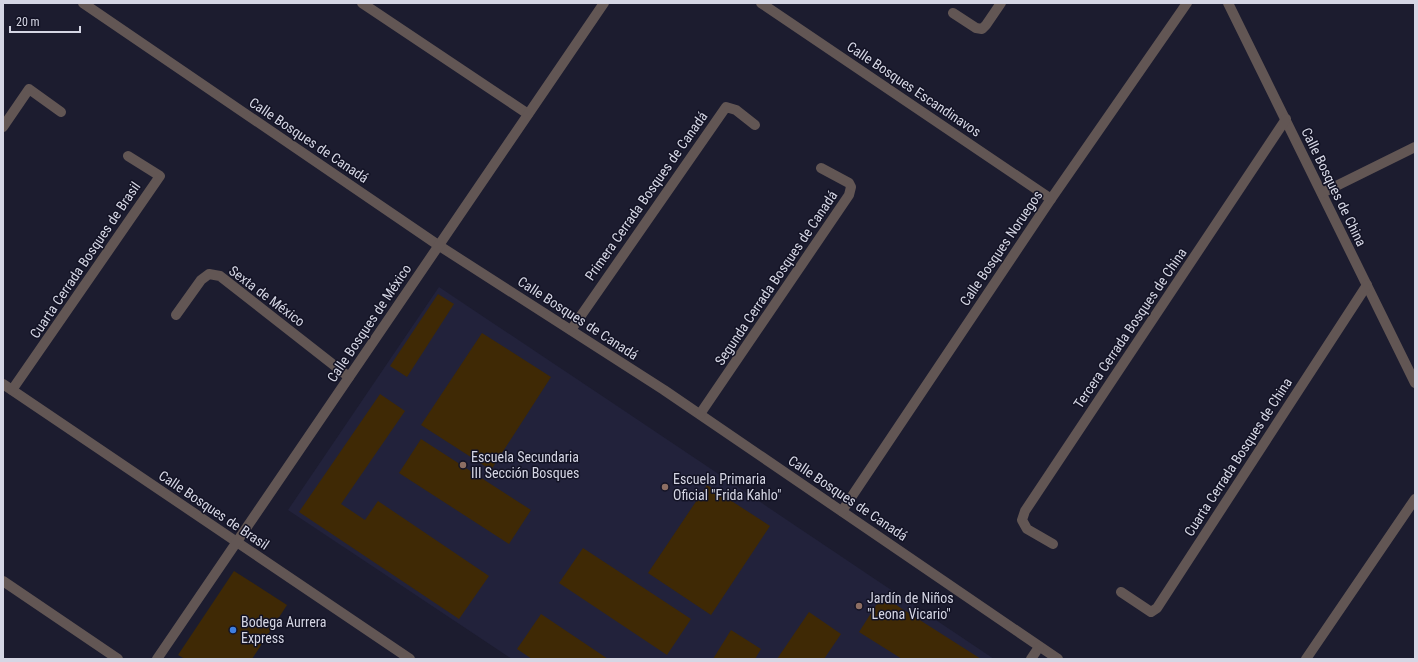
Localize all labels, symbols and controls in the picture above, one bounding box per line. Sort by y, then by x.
scale bar [10,8,80,34]
text: 20 m [16,15,40,29]
street label: Calle Bosques Escandinavos [844,38,984,140]
street label: Calle Bosques de Canadá [246,94,372,186]
street label: Primera Cerrada Bosques de Canadá [581,109,711,283]
street label: Calle Bosques de China [1298,125,1370,249]
street label: Cuarta Cerrada Bosques de Brasil [27,179,143,341]
street label: Calle Bosques Noruegos [956,187,1046,309]
street label: Segunda Cerrada Bosques de Canadá [711,188,841,368]
street label: Tercera Cerrada Bosques de China [1070,245,1190,411]
street label: Calle Bosques de México [324,261,414,385]
street label: Sexta de México [226,262,308,330]
street label: Calle Bosques de Canadá [515,273,641,363]
street label: Cuarta Cerrada Bosques de China [1181,375,1295,539]
place label: Escuela Secundaria III Sección Bosques [471,449,579,481]
street label: Calle Bosques de Canadá [785,452,911,544]
marker: Escuela Secundaria III Sección Bosques [458,460,468,470]
street label: Calle Bosques de Brasil [156,467,272,553]
place label: Escuela Primaria Oficial "Frida Kahlo" [673,471,781,503]
marker: Escuela Primaria Oficial "Frida Kahlo" [660,482,670,492]
place label: Jardín de Niños "Leona Vicario" [867,590,954,622]
marker: Jardín de Niños "Leona Vicario" [854,601,864,611]
place label: Bodega Aurrera Express [241,614,326,646]
marker: Bodega Aurrera Express [228,625,238,635]

